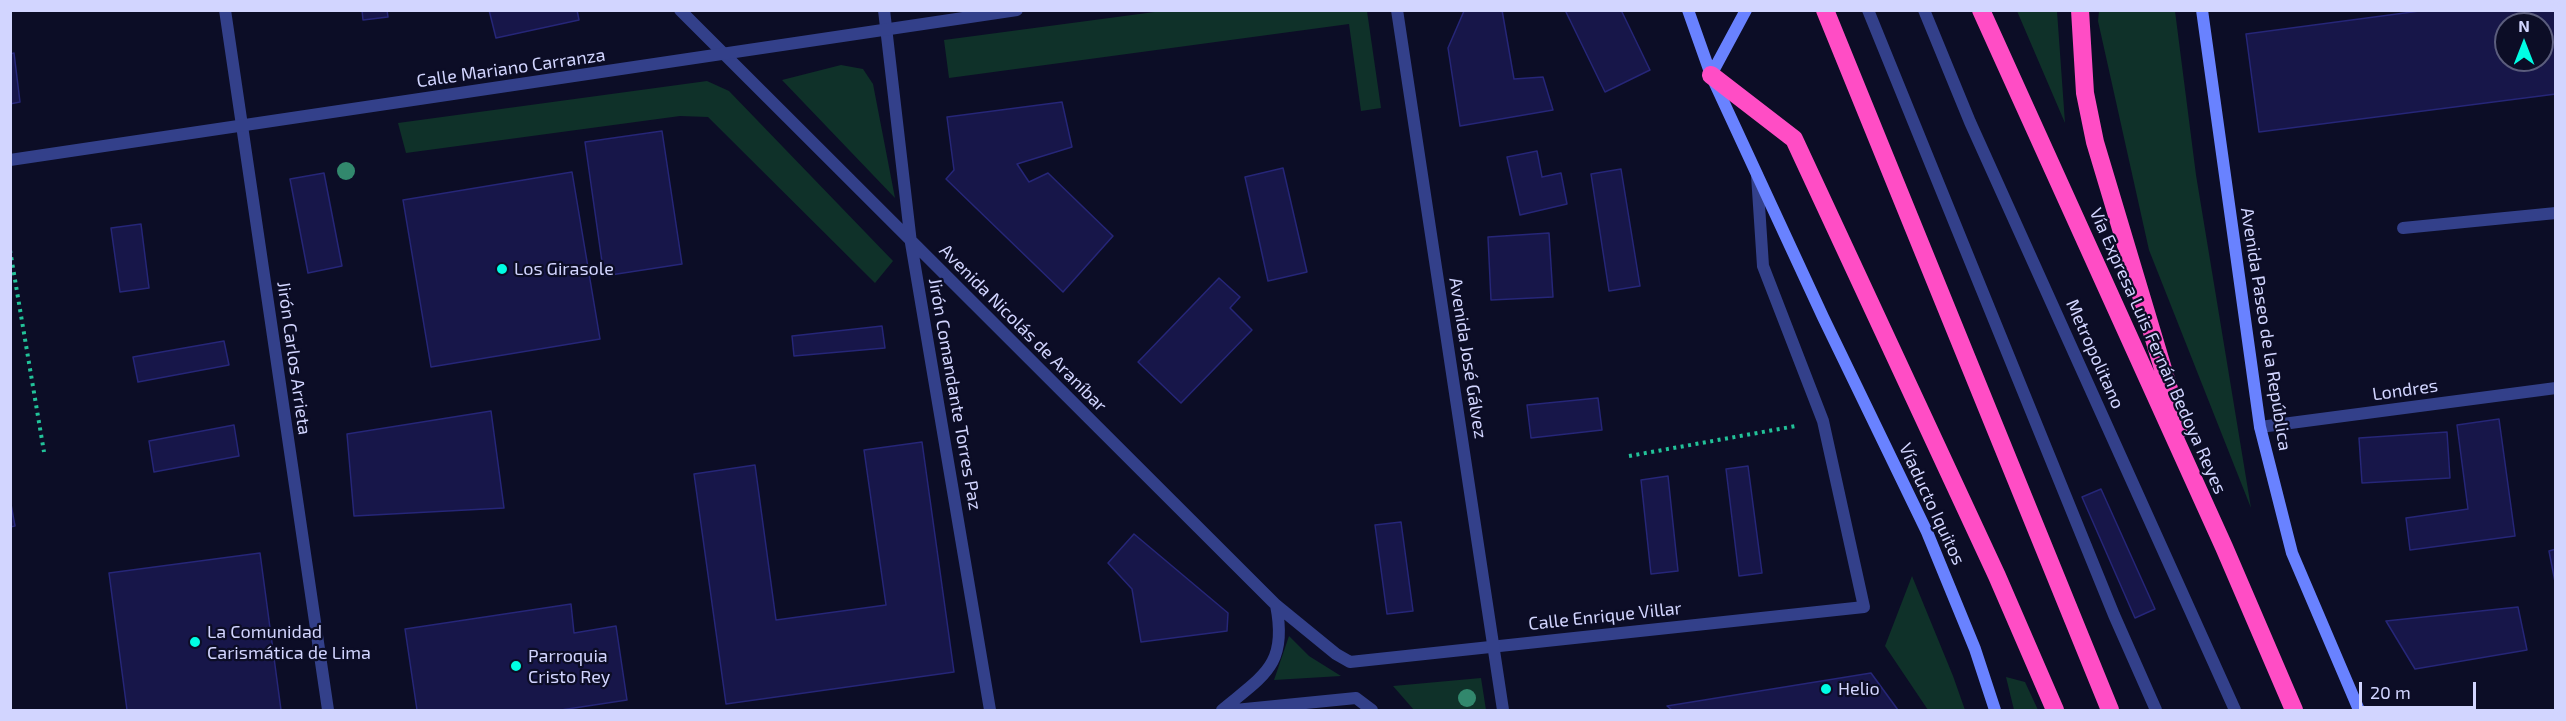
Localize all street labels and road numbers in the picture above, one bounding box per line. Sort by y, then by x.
street label: Calle Mariano Carranza [415,44,607,92]
street label: Vía Expresa Luis Fernán Bedoya Reyes [2085,205,2231,497]
street label: Avenida Paseo de la República [2236,206,2296,452]
street label: Avenida Nicolás de Araníbar [935,240,1111,416]
street label: Jirón Comandante Torres Paz [924,276,986,512]
street label: Avenida José Gálvez [1445,276,1491,440]
street label: Jirón Carlos Arrieta [273,280,315,436]
street label: Metropolitano [2061,296,2129,412]
street label: Londres [2371,375,2439,405]
street label: Víaducto Iquitos [1894,440,1970,568]
street label: Calle Enrique Villar [1527,597,1683,635]

